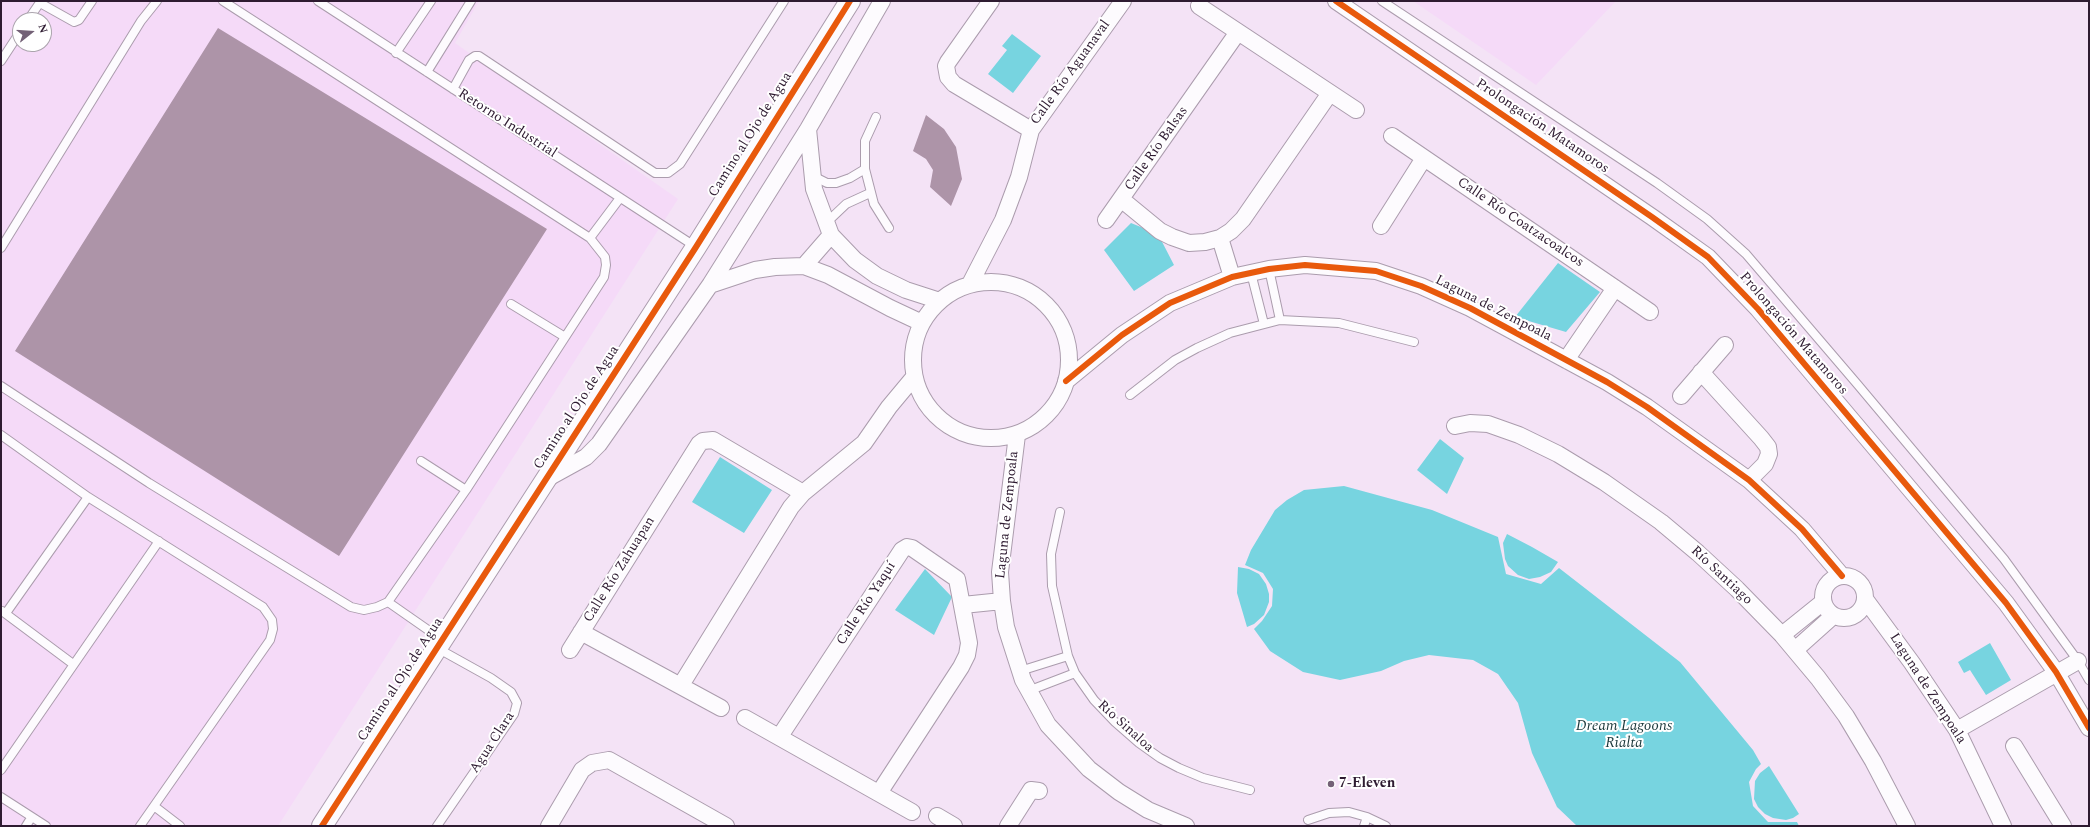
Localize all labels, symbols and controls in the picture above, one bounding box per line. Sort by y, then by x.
north arrow [12,12,52,52]
street label: Calle Río Aguanaval [1027,17,1115,129]
text: N [34,22,52,35]
street label: Camino al Ojo de Agua [706,69,796,201]
street label: Prolongación Matamoros [1472,76,1612,178]
street label: Retorno Industrial [454,86,560,162]
street label: Calle Río Balsas [1122,104,1192,194]
street label: Calle Río Coatzacoalcos [1454,174,1586,272]
street label: Prolongación Matamoros [1735,269,1851,399]
street label: Laguna de Zempoala [1432,272,1554,346]
street label: Camino al Ojo de Agua [531,343,623,473]
street label: Laguna de Zempoala [993,450,1023,580]
street label: Calle Río Zahuapan [581,514,659,626]
street label: Río Santiago [1687,543,1755,609]
street label: Calle Río Yaquí [834,559,900,649]
street label: Camino al Ojo de Agua [355,615,447,745]
street label: Laguna de Zempoala [1885,630,1969,748]
street label: Río Sinaloa [1093,697,1157,757]
street label: Agua Clara [467,709,519,777]
water label: Dream Lagoons Rialta [1576,718,1672,753]
place label: 7-Eleven [1339,776,1395,792]
marker: 7-Eleven [1326,779,1336,789]

